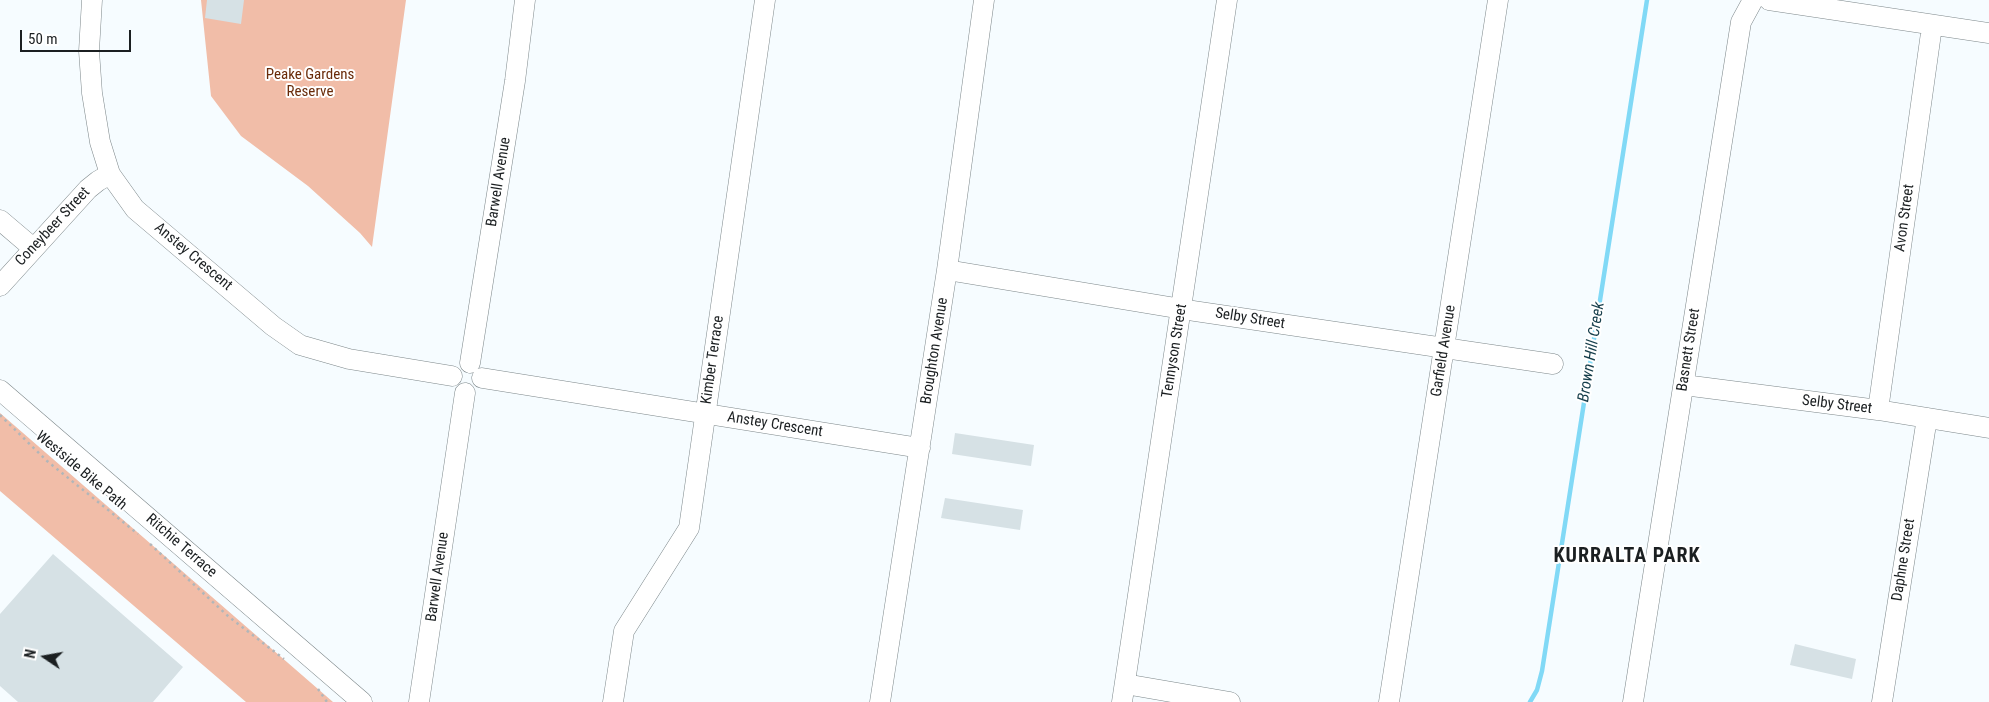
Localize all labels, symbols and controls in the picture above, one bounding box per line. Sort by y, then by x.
scale bar [22,20,134,52]
text: 50 m [28,30,58,48]
park label: Peake Gardens Reserve [266,66,354,101]
street label: Barwell Avenue [483,136,515,228]
street label: Avon Street [1891,183,1919,253]
street label: Coneybeer Street [12,184,94,270]
street label: Anstey Crescent [150,219,236,295]
street label: Broughton Avenue [918,296,952,406]
water label: Brown Hill Creek [1575,301,1609,403]
street label: Tennyson Street [1159,303,1191,399]
street label: Garfield Avenue [1428,304,1460,398]
street label: Selby Street [1214,305,1286,333]
street label: Basnett Street [1674,307,1704,393]
street label: Kimber Terrace [698,314,728,406]
street label: Selby Street [1801,392,1873,418]
street label: Anstey Crescent [726,409,824,441]
street label: Westside Bike Path [32,428,130,514]
street label: Ritchie Terrace [142,510,220,582]
street label: Daphne Street [1889,517,1919,603]
street label: Barwell Avenue [423,531,453,623]
district label: KURRALTA PARK [1552,545,1702,569]
north arrow [20,632,70,682]
text: N [22,648,39,660]

